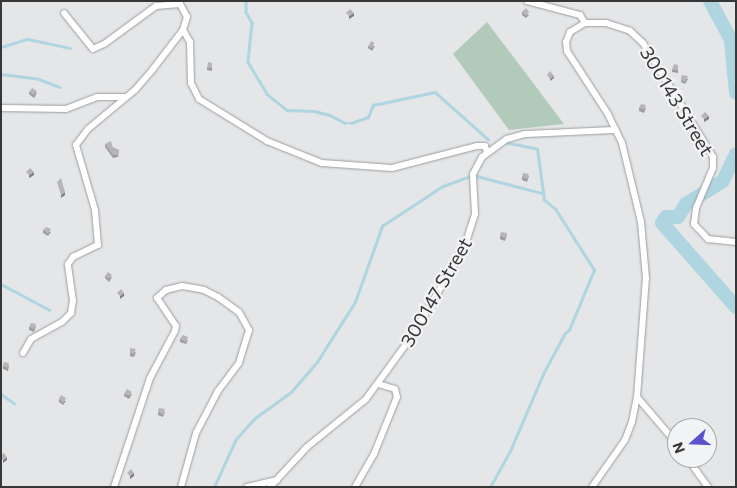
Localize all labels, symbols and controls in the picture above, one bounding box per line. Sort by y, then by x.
street label: 300143 Street [635,42,719,160]
street label: 300147 Street [396,233,476,351]
north arrow [667,418,717,468]
text: N [669,440,688,456]

